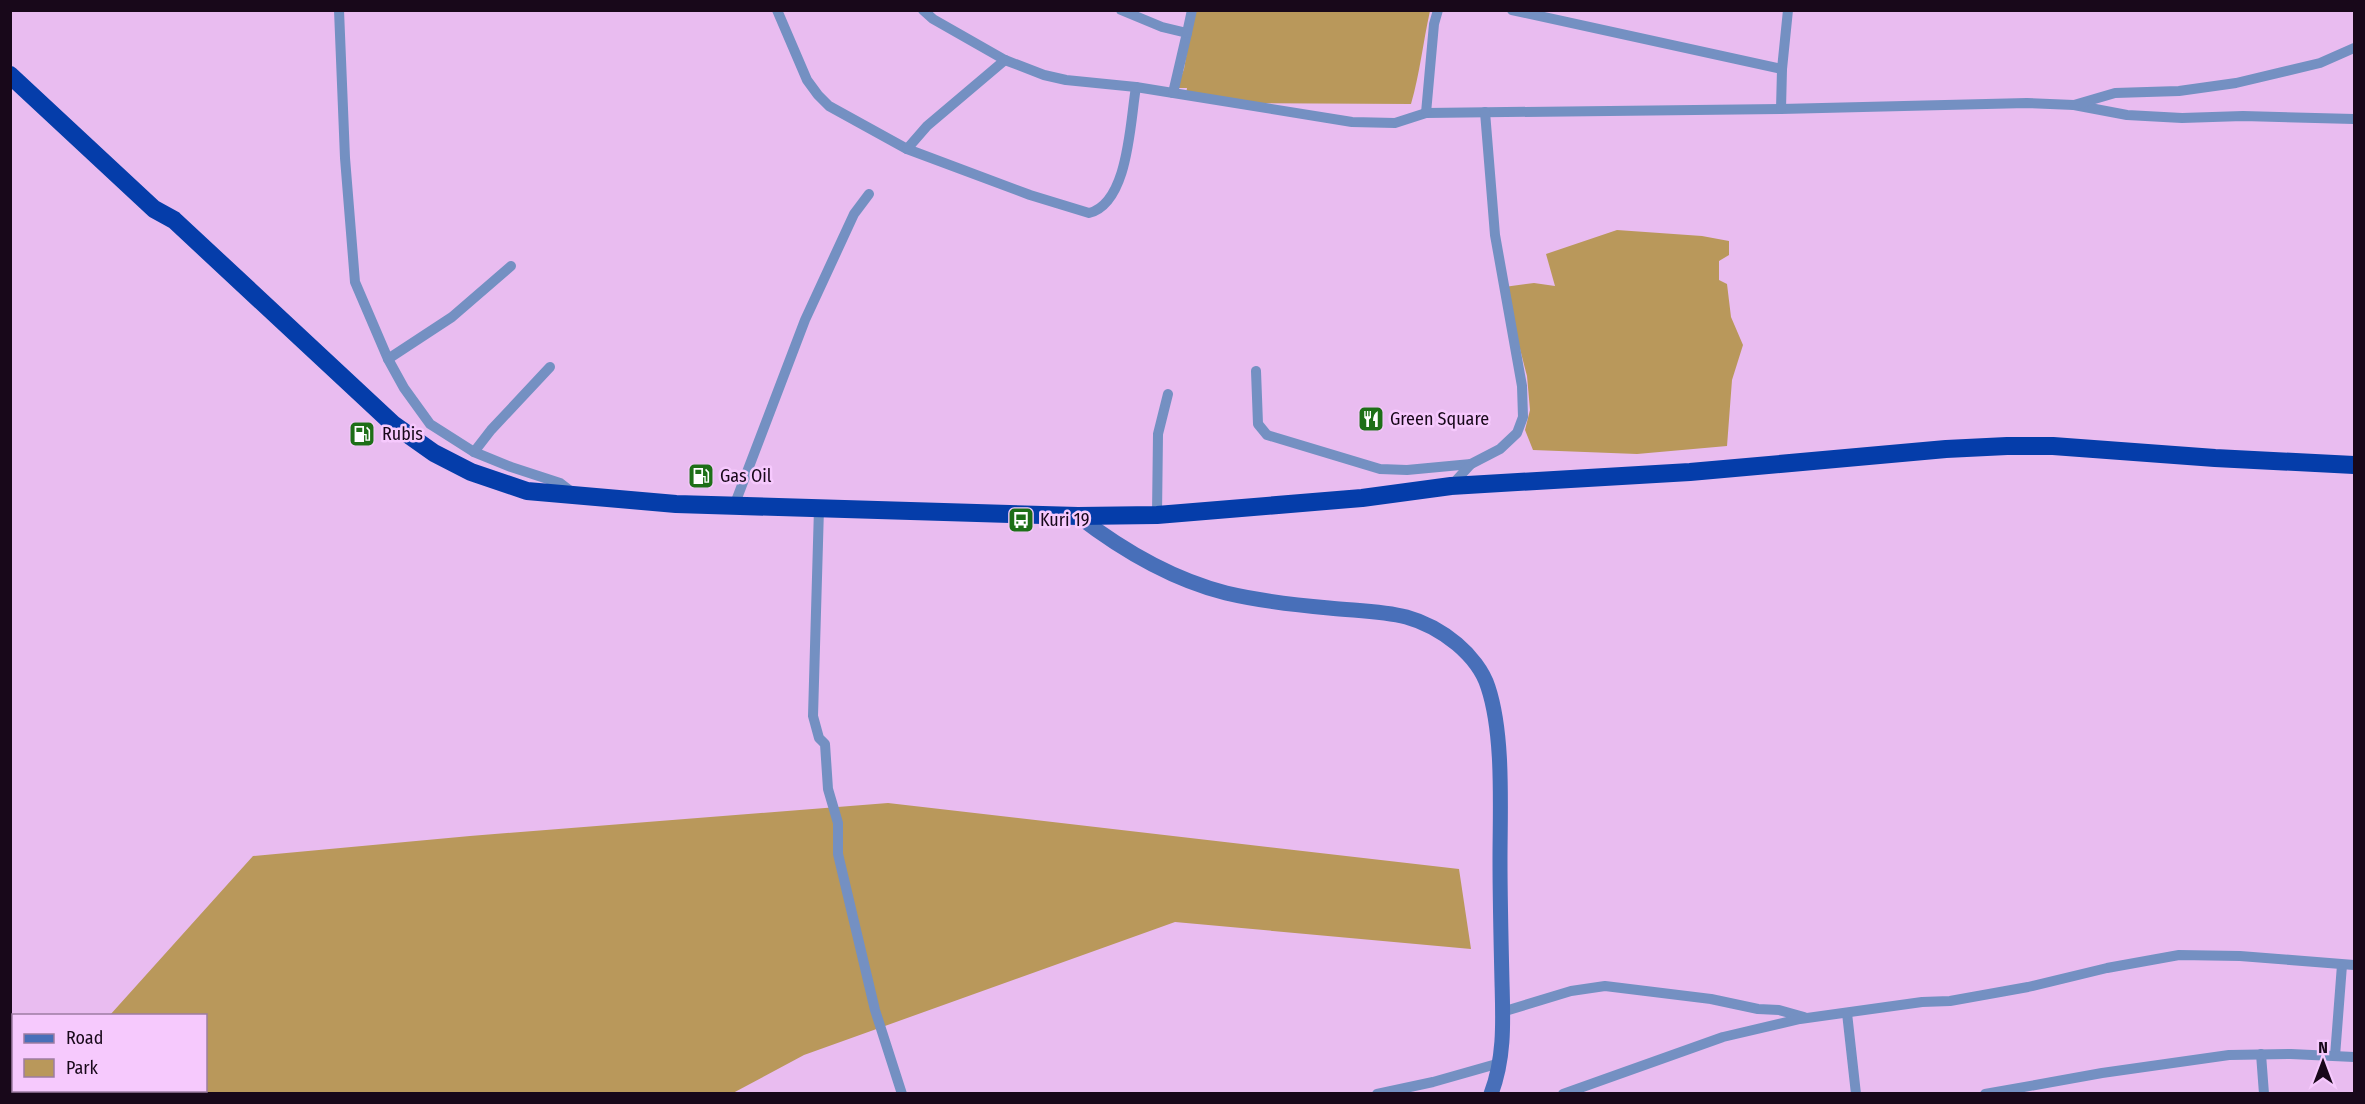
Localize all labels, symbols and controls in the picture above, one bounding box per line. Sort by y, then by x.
restaurant icon: Green Square [1356,404,1386,434]
place label: Green Square [1390,408,1489,430]
fuel station icon: Rubis [347,419,377,449]
place label: Rubis [382,423,423,445]
fuel station icon: Gas Oil [686,461,716,491]
place label: Gas Oil [720,465,772,487]
bus stop icon: Kuri 19 [1006,505,1036,535]
place label: Kuri 19 [1040,509,1090,531]
legend [12,1014,207,1092]
text: Road [66,1027,103,1049]
north arrow [2293,1032,2353,1092]
text: N [2318,1038,2328,1057]
text: Park [66,1057,99,1079]

